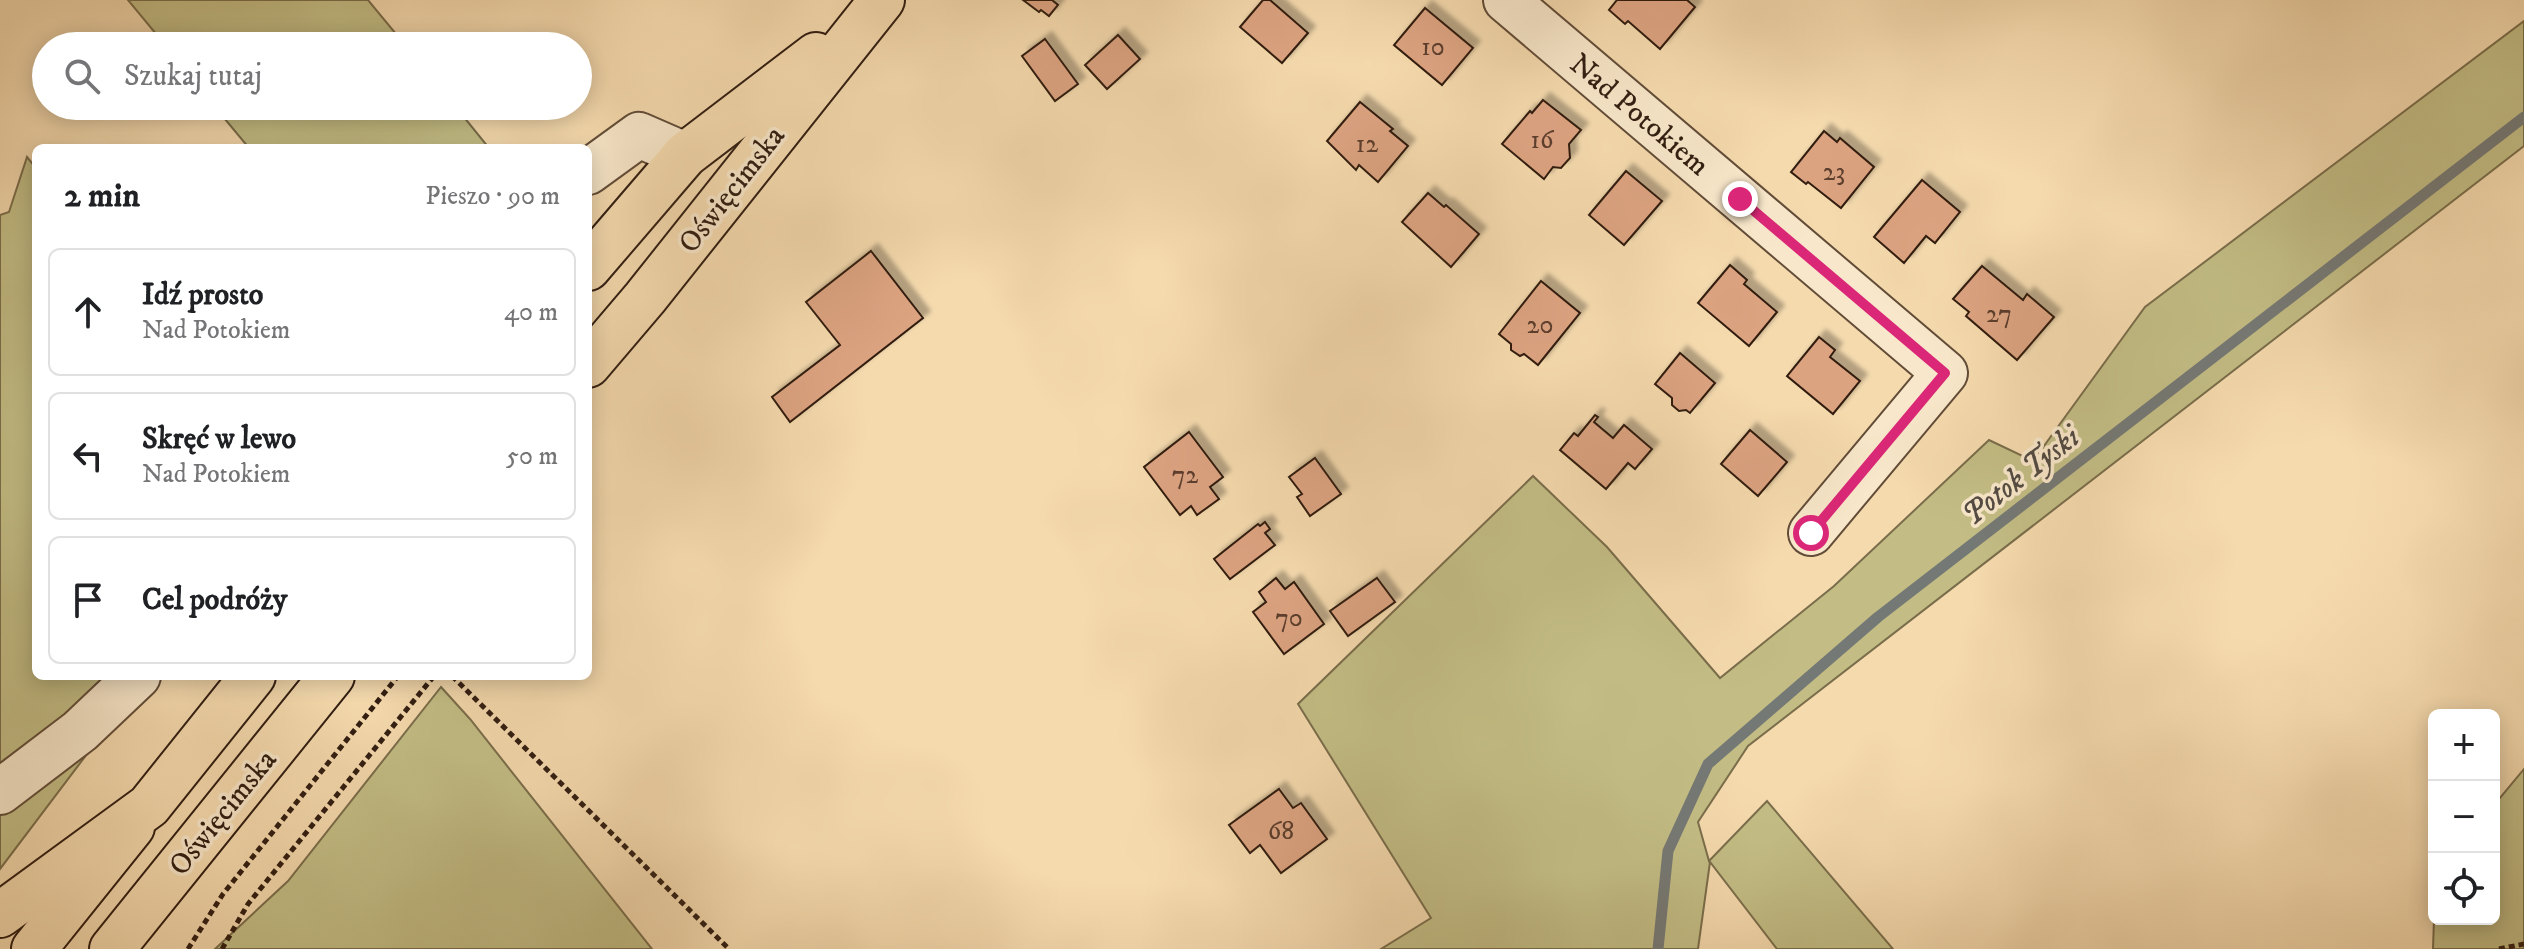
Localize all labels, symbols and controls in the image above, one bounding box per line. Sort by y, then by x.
house number: 10 [1421,31,1445,64]
search box [32,32,592,120]
street label: Nad Potokiem [1562,46,1716,184]
icon: search [60,54,104,98]
text: Szukaj tutaj [124,58,262,95]
street label: Oświęcimska [671,119,794,261]
house number: 16 [1531,124,1555,157]
house number: 12 [1356,128,1378,161]
house number: 23 [1823,156,1845,189]
text: 2 min [64,175,140,217]
text: Pieszo · 90 m [425,180,560,213]
route end [1722,181,1758,217]
text: Idź prosto [142,277,263,314]
icon: ahead [66,290,110,334]
text: 40 m [504,296,558,329]
house number: 27 [1986,298,2012,331]
house number: 20 [1527,309,1553,342]
text: Nad Potokiem [142,314,290,347]
water label: Potok Tyski [1954,417,2090,535]
text: Skręć w lewo [142,421,296,458]
icon: left [66,434,110,478]
text: 50 m [506,440,558,473]
text: Nad Potokiem [142,458,290,491]
house number: 72 [1172,459,1198,492]
route start [1793,515,1829,551]
icon: arrive [66,578,110,622]
text: Cel podróży [142,582,287,619]
house number: 70 [1275,602,1303,635]
map controls [2428,709,2500,925]
button: + [2428,709,2500,781]
street label: Oświęcimska [161,742,285,883]
button: − [2428,781,2500,853]
house number: 68 [1268,815,1294,848]
button: locate [2428,853,2500,925]

